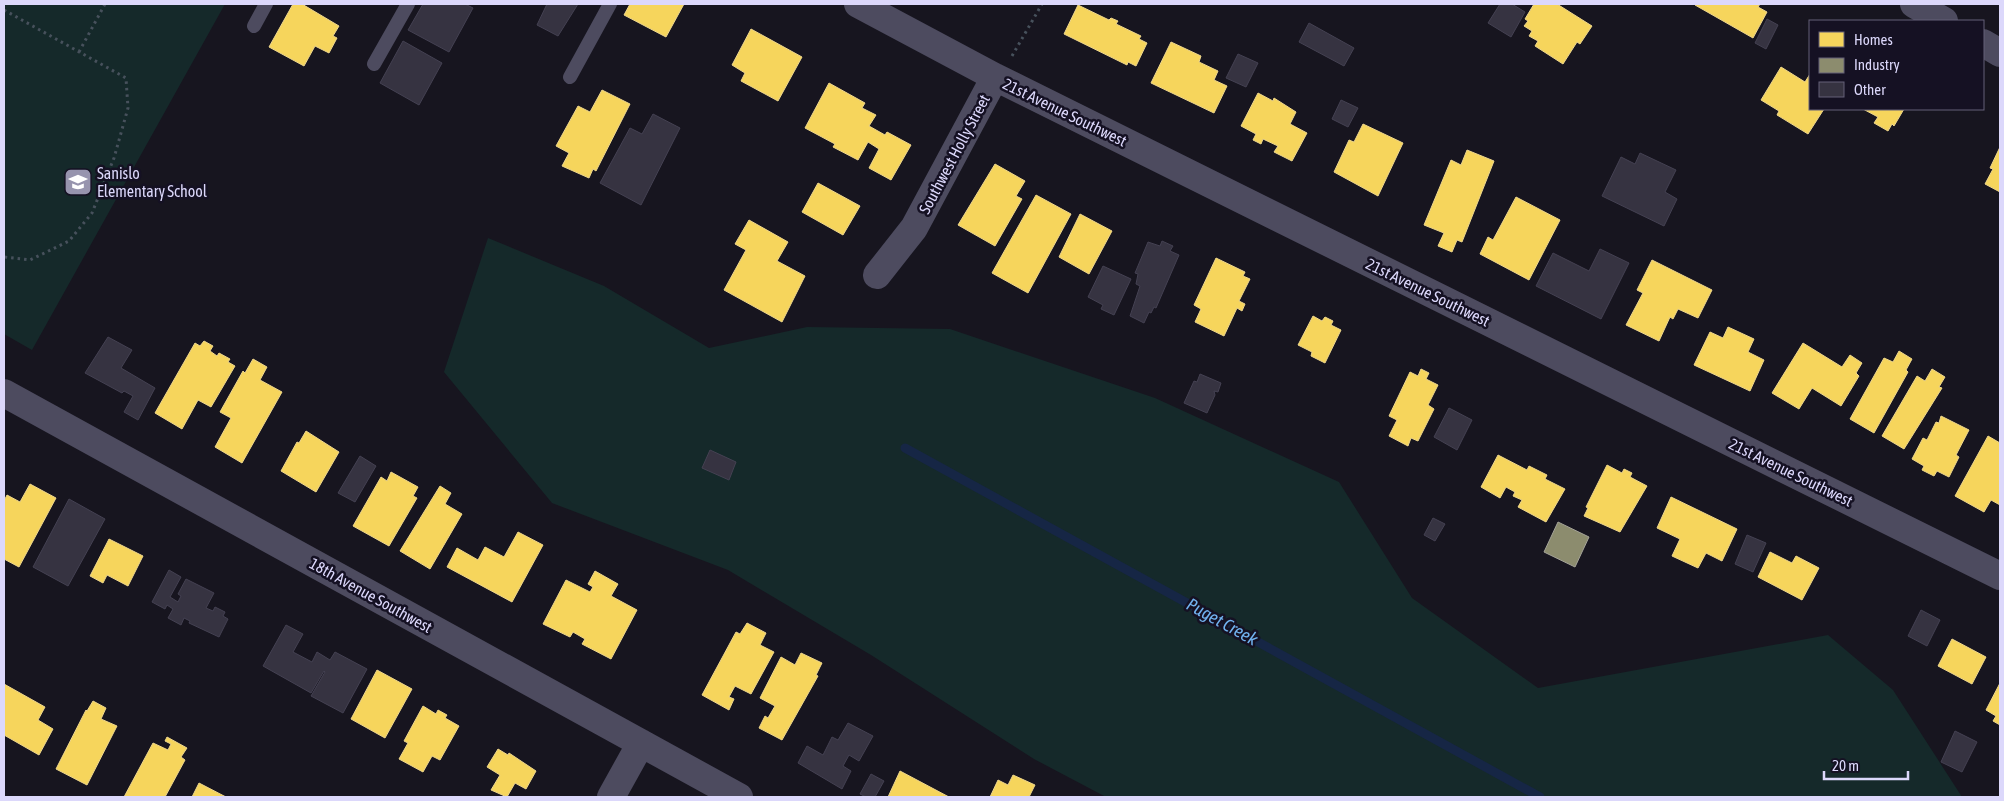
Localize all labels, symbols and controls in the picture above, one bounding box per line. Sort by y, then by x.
legend [1809,20,1984,110]
text: Homes [1854,31,1893,48]
text: Industry [1854,56,1900,73]
street label: 21st Avenue Southwest [1000,74,1130,150]
text: Other [1854,81,1886,98]
street label: Southwest Holly Street [915,91,994,217]
place label: Sanislo Elementary School [97,164,208,201]
school or university icon: Sanislo Elementary School [63,167,93,197]
street label: 21st Avenue Southwest [1363,254,1493,330]
street label: 21st Avenue Southwest [1726,434,1856,510]
street label: 18th Avenue Southwest [307,554,436,636]
water label: Puget Creek [1183,593,1262,650]
scale bar [1824,748,1908,780]
text: 20 m [1832,757,1859,774]

